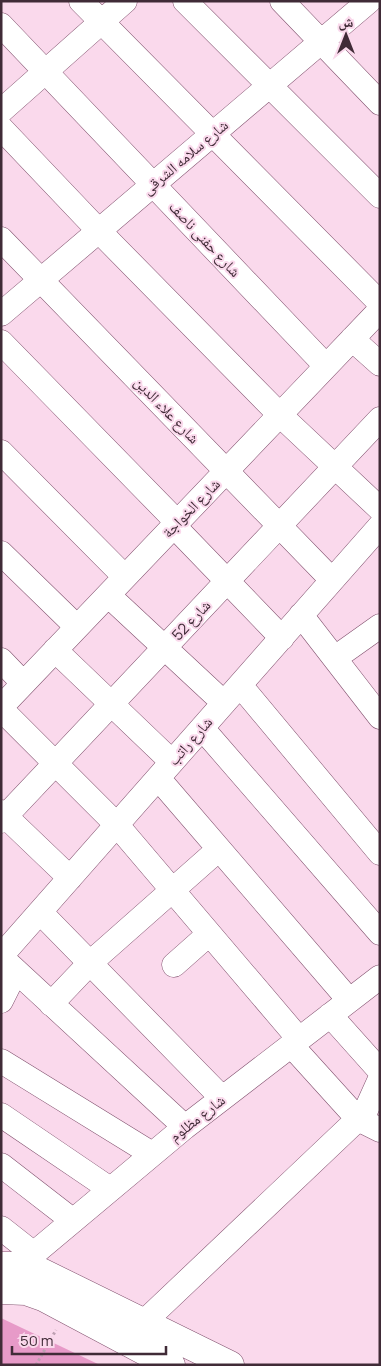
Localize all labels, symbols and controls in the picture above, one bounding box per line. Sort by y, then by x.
north arrow [321,10,371,60]
text: ش [339,12,354,31]
street label: شارع سلامه الشرقى [137,115,233,199]
street label: شارع حفنى ناصف [164,197,246,282]
street label: شارع علاء الدين [130,372,204,448]
street label: شارع الخواجة [157,474,225,542]
street label: شارع 52 [167,595,215,645]
street label: شارع راتب [163,712,217,770]
street label: شارع مظلوم [165,1089,229,1147]
scale bar [12,1324,166,1356]
text: 50 m [20,1330,54,1351]

